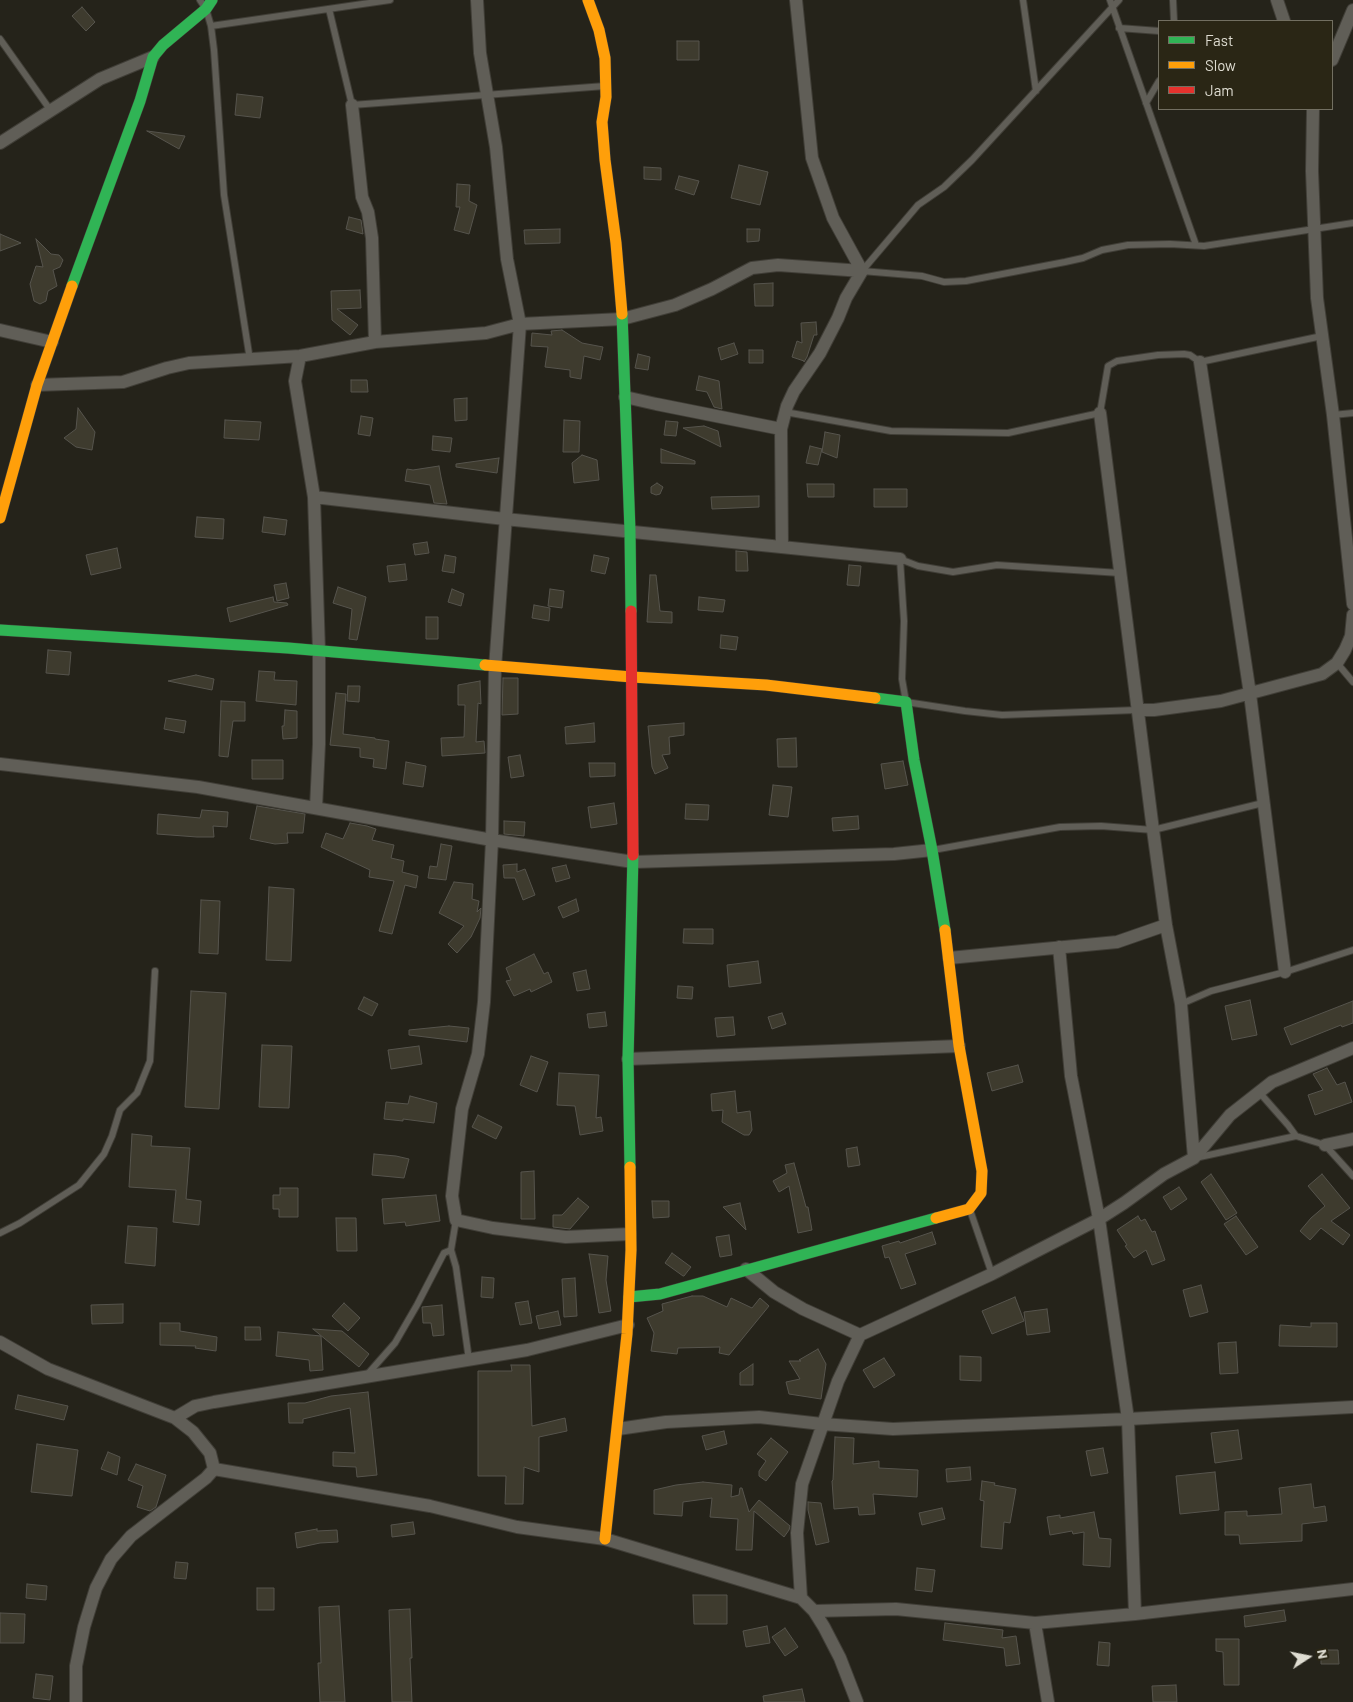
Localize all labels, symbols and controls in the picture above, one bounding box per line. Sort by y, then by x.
legend [1158,20,1333,110]
text: Fast [1205,31,1233,49]
text: Slow [1205,56,1236,74]
text: Jam [1205,81,1234,99]
north arrow [1283,1632,1333,1682]
text: N [1314,1648,1332,1660]

